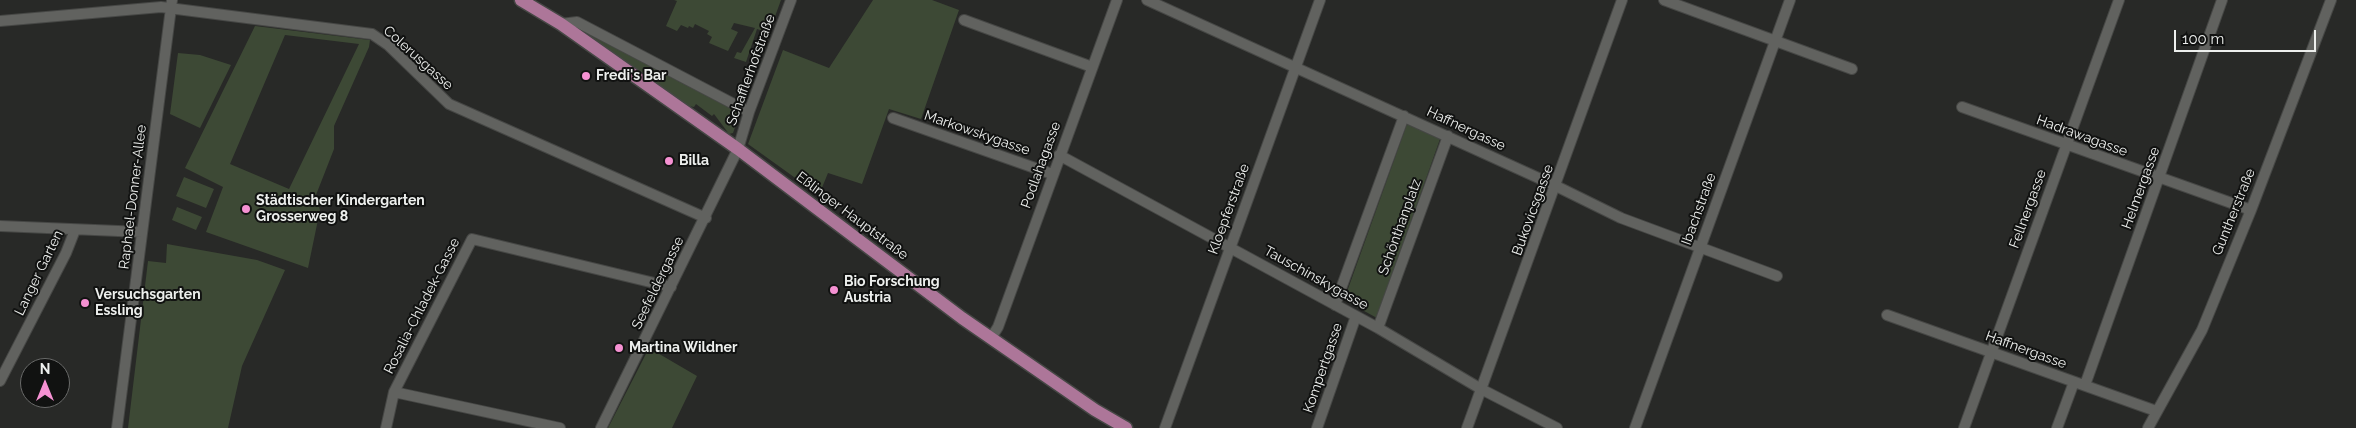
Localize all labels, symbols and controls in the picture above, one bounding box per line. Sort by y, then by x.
street label: Schafflerhofstraße [723,12,779,128]
scale bar [2176,20,2318,52]
street label: Colerusgasse [380,22,456,94]
text: 100 m [2182,30,2224,48]
place label: Fredi's Bar [596,68,666,84]
marker: Fredi's Bar [580,70,592,82]
street label: Haffnergasse [1424,103,1508,155]
street label: Markowskygasse [922,107,1032,159]
street label: Hadrawagasse [2034,112,2130,160]
street label: Podlahagasse [1018,119,1064,211]
street label: Raphael-Donner-Allee [116,124,150,270]
street label: Helmergasse [2118,145,2164,231]
place label: Billa [679,153,709,169]
marker: Billa [663,155,675,167]
street label: Kloepferstraße [1205,161,1253,257]
street label: Bukovicsgasse [1509,162,1557,258]
street label: Guntherstraße [2209,166,2259,258]
street label: Fellnergasse [2006,167,2050,251]
street label: Eßlinger Hauptstraße [793,168,911,264]
street label: Ibachstraße [1678,171,1720,247]
street label: Schönthanplatz [1375,177,1425,277]
place label: Städtischer Kindergarten Grosserweg 8 [256,193,425,226]
marker: Städtischer Kindergarten Grosserweg 8 [240,203,252,215]
street label: Langer Garten [11,228,67,318]
street label: Seefeldergasse [628,234,688,332]
street label: Rosalia-Chladek-Gasse [380,235,464,377]
street label: Tauschinskygasse [1261,242,1371,314]
place label: Bio Forschung Austria [844,274,940,306]
marker: Bio Forschung Austria [828,284,840,296]
place label: Versuchsgarten Essling [95,287,201,320]
marker: Versuchsgarten Essling [79,297,91,309]
street label: Kompertgasse [1300,321,1346,415]
street label: Haffnergasse [1983,328,2069,372]
place label: Martina Wildner [629,340,737,356]
marker: Martina Wildner [613,342,625,354]
north arrow [20,358,70,408]
text: N [40,361,50,377]

